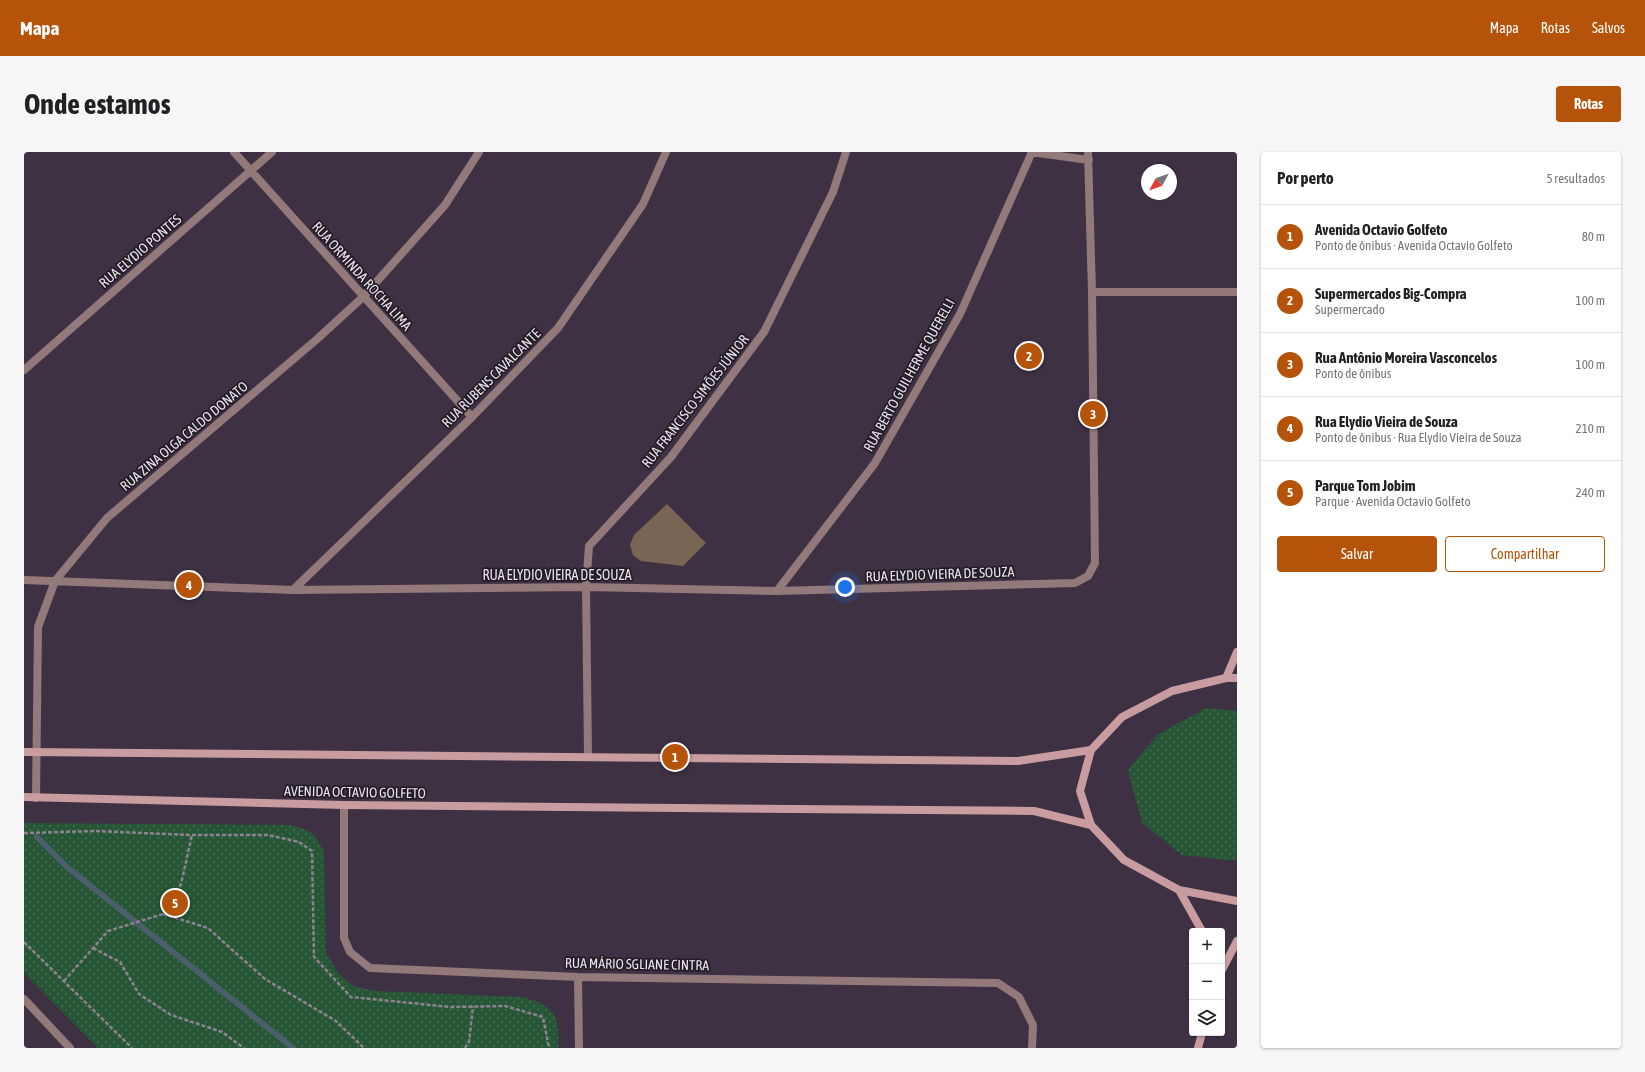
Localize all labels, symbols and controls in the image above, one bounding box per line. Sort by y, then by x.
text: Mapa [20,17,59,39]
text: Mapa [1490,20,1519,36]
text: Rotas [1541,20,1570,36]
text: Salvos [1592,20,1625,36]
button: Rotas [1556,86,1621,122]
text: Onde estamos [24,88,171,120]
north arrow [1141,164,1177,200]
text: Por perto [1277,168,1334,188]
text: 5 resultados [1546,171,1605,186]
street label: RUA ELYDIO PONTES [96,211,184,291]
street label: RUA ORMINDA ROCHA LIMA [309,218,415,334]
text: Avenida Octavio Golfeto [1315,221,1448,238]
text: 1 [1287,229,1293,244]
text: 80 m [1582,229,1605,244]
text: Ponto de ônibus · Avenida Octavio Golfeto [1315,238,1513,253]
text: Supermercados Big-Compra [1315,285,1467,302]
text: 2 [1287,293,1293,308]
text: 100 m [1576,293,1605,308]
street label: RUA BERTO GUILHERME QUERELLI [860,296,958,454]
text: Supermercado [1315,302,1385,317]
street label: RUA RUBENS CAVALCANTE [438,325,544,431]
street label: RUA FRANCISCO SIMÕES JÚNIOR [638,331,752,471]
pin: 2 [1016,341,1042,371]
text: Rua Antônio Moreira Vasconcelos [1315,349,1497,366]
text: 3 [1287,357,1293,372]
text: 100 m [1576,357,1605,372]
text: Ponto de ônibus [1315,366,1391,381]
street label: RUA ZINA OLGA CALDO DONATO [117,378,251,494]
pin: 3 [1080,399,1106,429]
text: Rua Elydio Vieira de Souza [1315,413,1458,430]
text: 4 [1287,421,1293,436]
text: 210 m [1576,421,1605,436]
text: Ponto de ônibus · Rua Elydio Vieira de Souza [1315,430,1522,445]
text: Parque Tom Jobim [1315,477,1415,494]
text: 5 [1287,485,1293,500]
text: 240 m [1576,485,1605,500]
text: Parque · Avenida Octavio Golfeto [1315,494,1471,509]
button: Salvar [1277,536,1437,572]
button: Compartilhar [1445,536,1605,572]
street label: RUA ELYDIO VIEIRA DE SOUZA [865,563,1015,585]
street label: RUA ELYDIO VIEIRA DE SOUZA [482,567,632,583]
pin: 4 [176,570,202,600]
your location [835,577,855,597]
pin: 1 [662,742,688,772]
street label: AVENIDA OCTAVIO GOLFETO [284,783,426,801]
pin: 5 [162,888,188,918]
map controls [1189,928,1225,1036]
button: + [1189,928,1225,964]
street label: RUA MÁRIO SGLIANE CINTRA [565,955,709,973]
button: − [1189,964,1225,1000]
button: layers [1189,1000,1225,1036]

